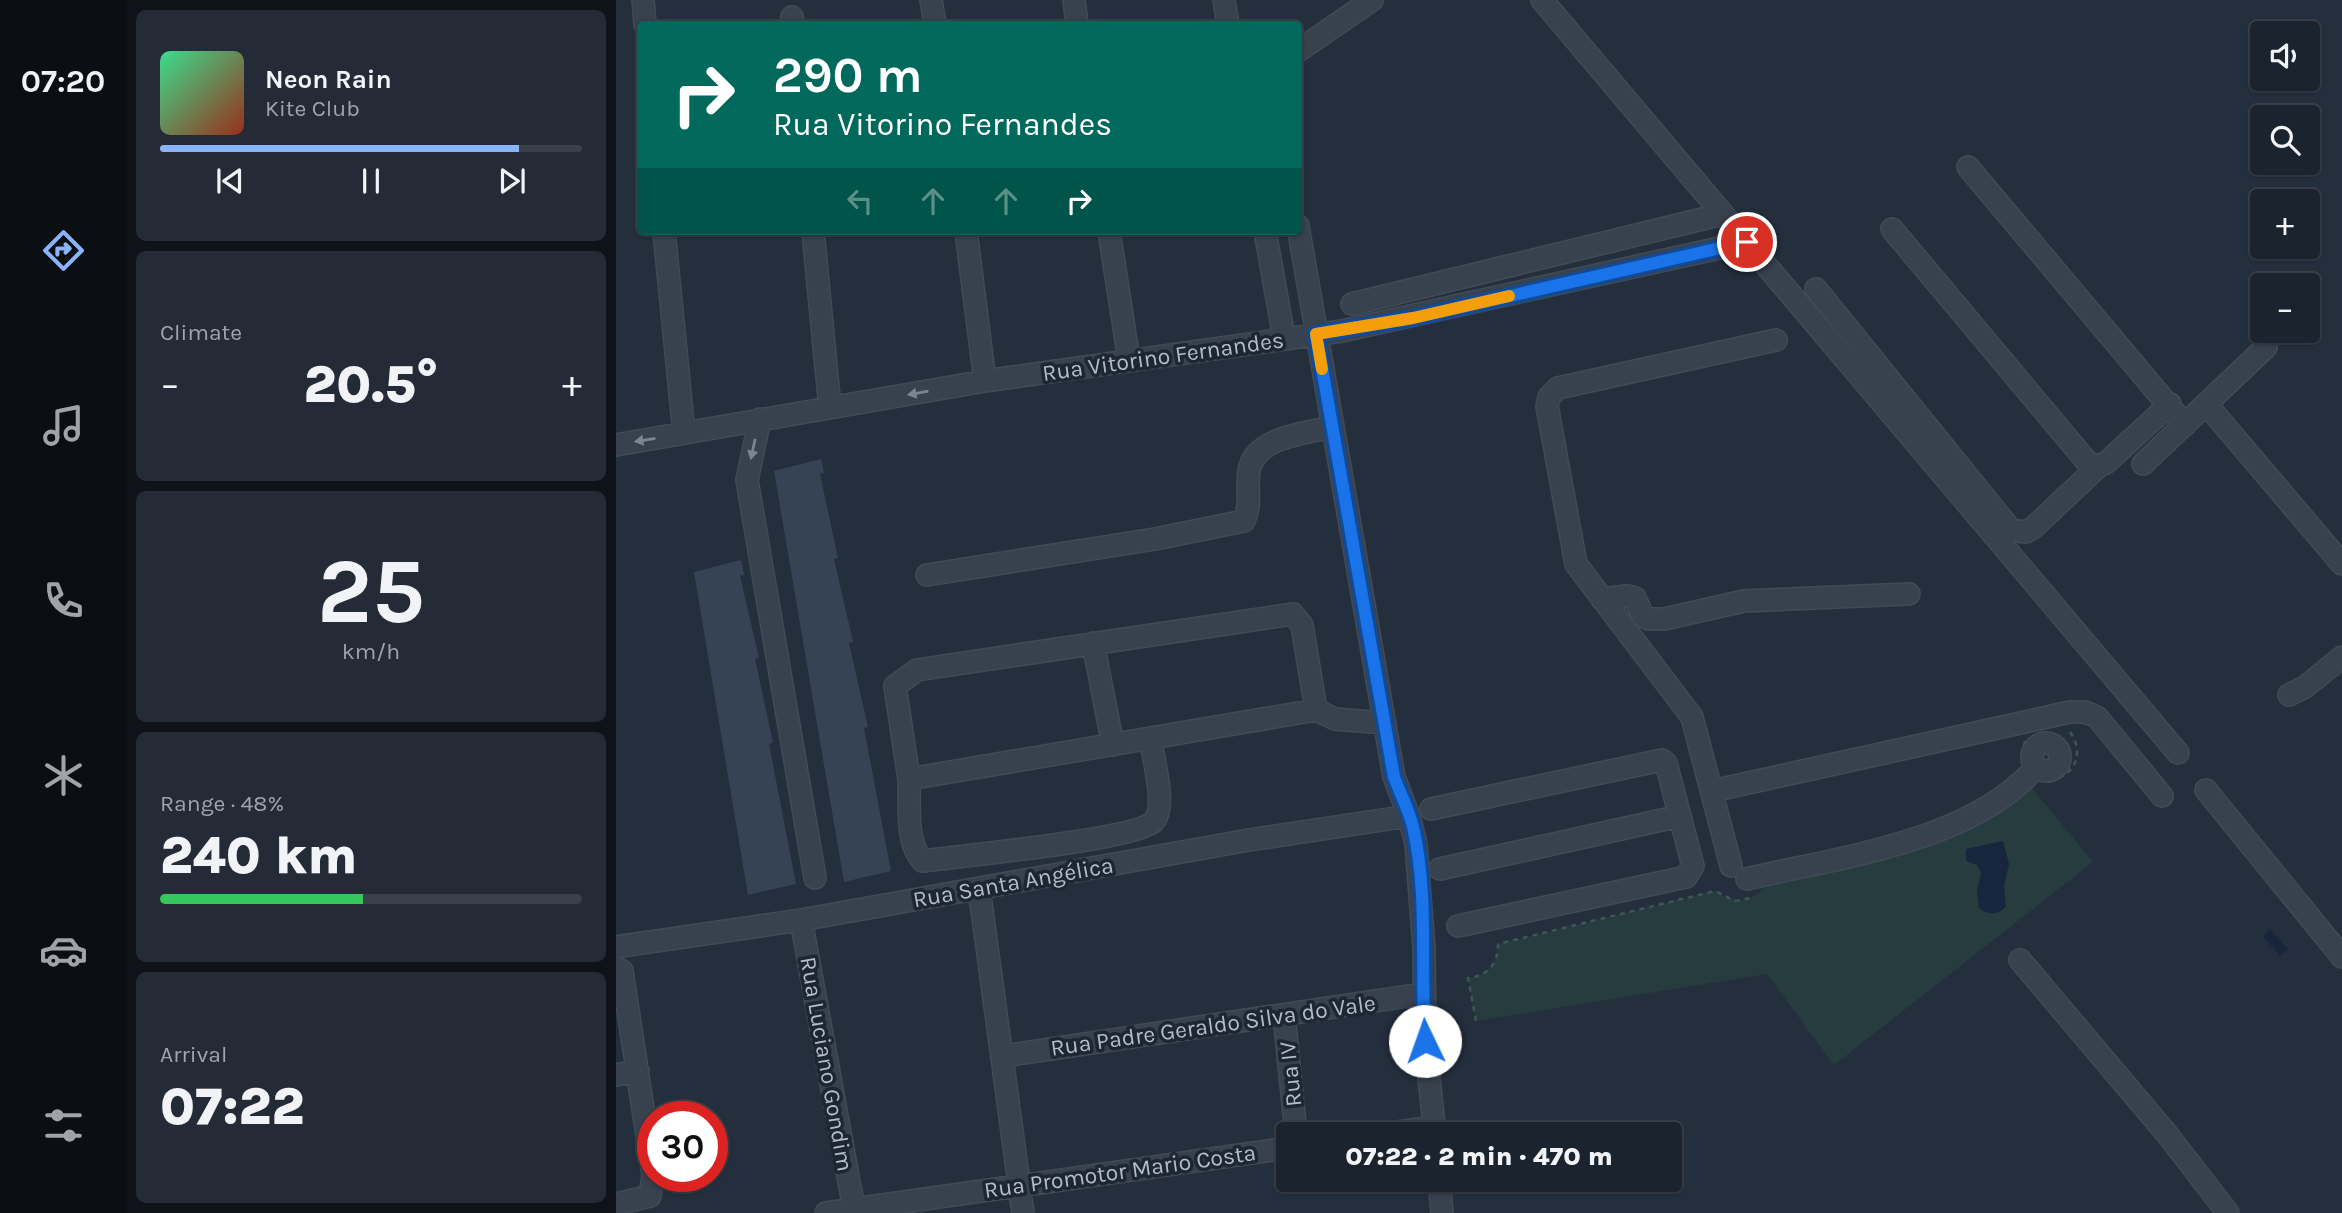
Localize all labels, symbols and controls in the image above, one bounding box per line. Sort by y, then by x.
map controls [2250,21,2320,343]
button: sound [2250,21,2320,91]
text: 290 m [773,47,922,104]
icon: right [658,49,749,140]
text: 07:20 [21,63,105,100]
text: Neon Rain [265,64,392,95]
text: Kite Club [265,95,360,122]
button: search [2250,105,2320,175]
text: Rua Vitorino Fernandes [773,106,1112,143]
icon: previous [211,162,249,200]
icon: pause [352,162,390,200]
icon: next [493,162,531,200]
icon: left [841,182,879,220]
icon: ahead [914,182,952,220]
icon: ahead [987,182,1025,220]
icon: right [1060,182,1098,220]
button: + [2250,189,2320,259]
pin [1717,212,1777,272]
icon: arrive [1728,223,1766,261]
icon: directions [39,226,88,275]
button: − [2250,273,2320,343]
text: Climate [160,319,242,346]
street label: Rua Vitorino Fernandes [1041,326,1286,387]
text: 20.5° [303,354,439,415]
text: − [160,362,180,407]
text: + [562,362,582,407]
one-way arrow [907,388,929,399]
icon: music [39,401,88,450]
one-way arrow [634,435,656,446]
one-way arrow [748,438,759,460]
text: 25 [317,539,425,645]
icon: phone [39,576,88,625]
text: km/h [342,638,400,665]
icon: climate [39,751,88,800]
text: Range · 48% [160,790,284,817]
text: 240 km [160,825,357,886]
street label: Rua Santa Angélica [911,852,1115,913]
icon: car [39,926,88,975]
street label: Rua Luciano Gondim [794,955,859,1173]
street label: Rua Padre Geraldo Silva do Vale [1049,989,1377,1062]
position arrow [1388,1004,1462,1078]
street label: Rua IV [1274,1040,1307,1108]
text: Arrival [160,1041,227,1068]
text: 07:22 [160,1076,304,1137]
icon: filters [39,1101,88,1150]
speed limit sign: 30 [637,1101,728,1192]
street label: Rua Promotor Mario Costa [982,1139,1258,1204]
text: 07:22 · 2 min · 470 m [1345,1141,1613,1172]

